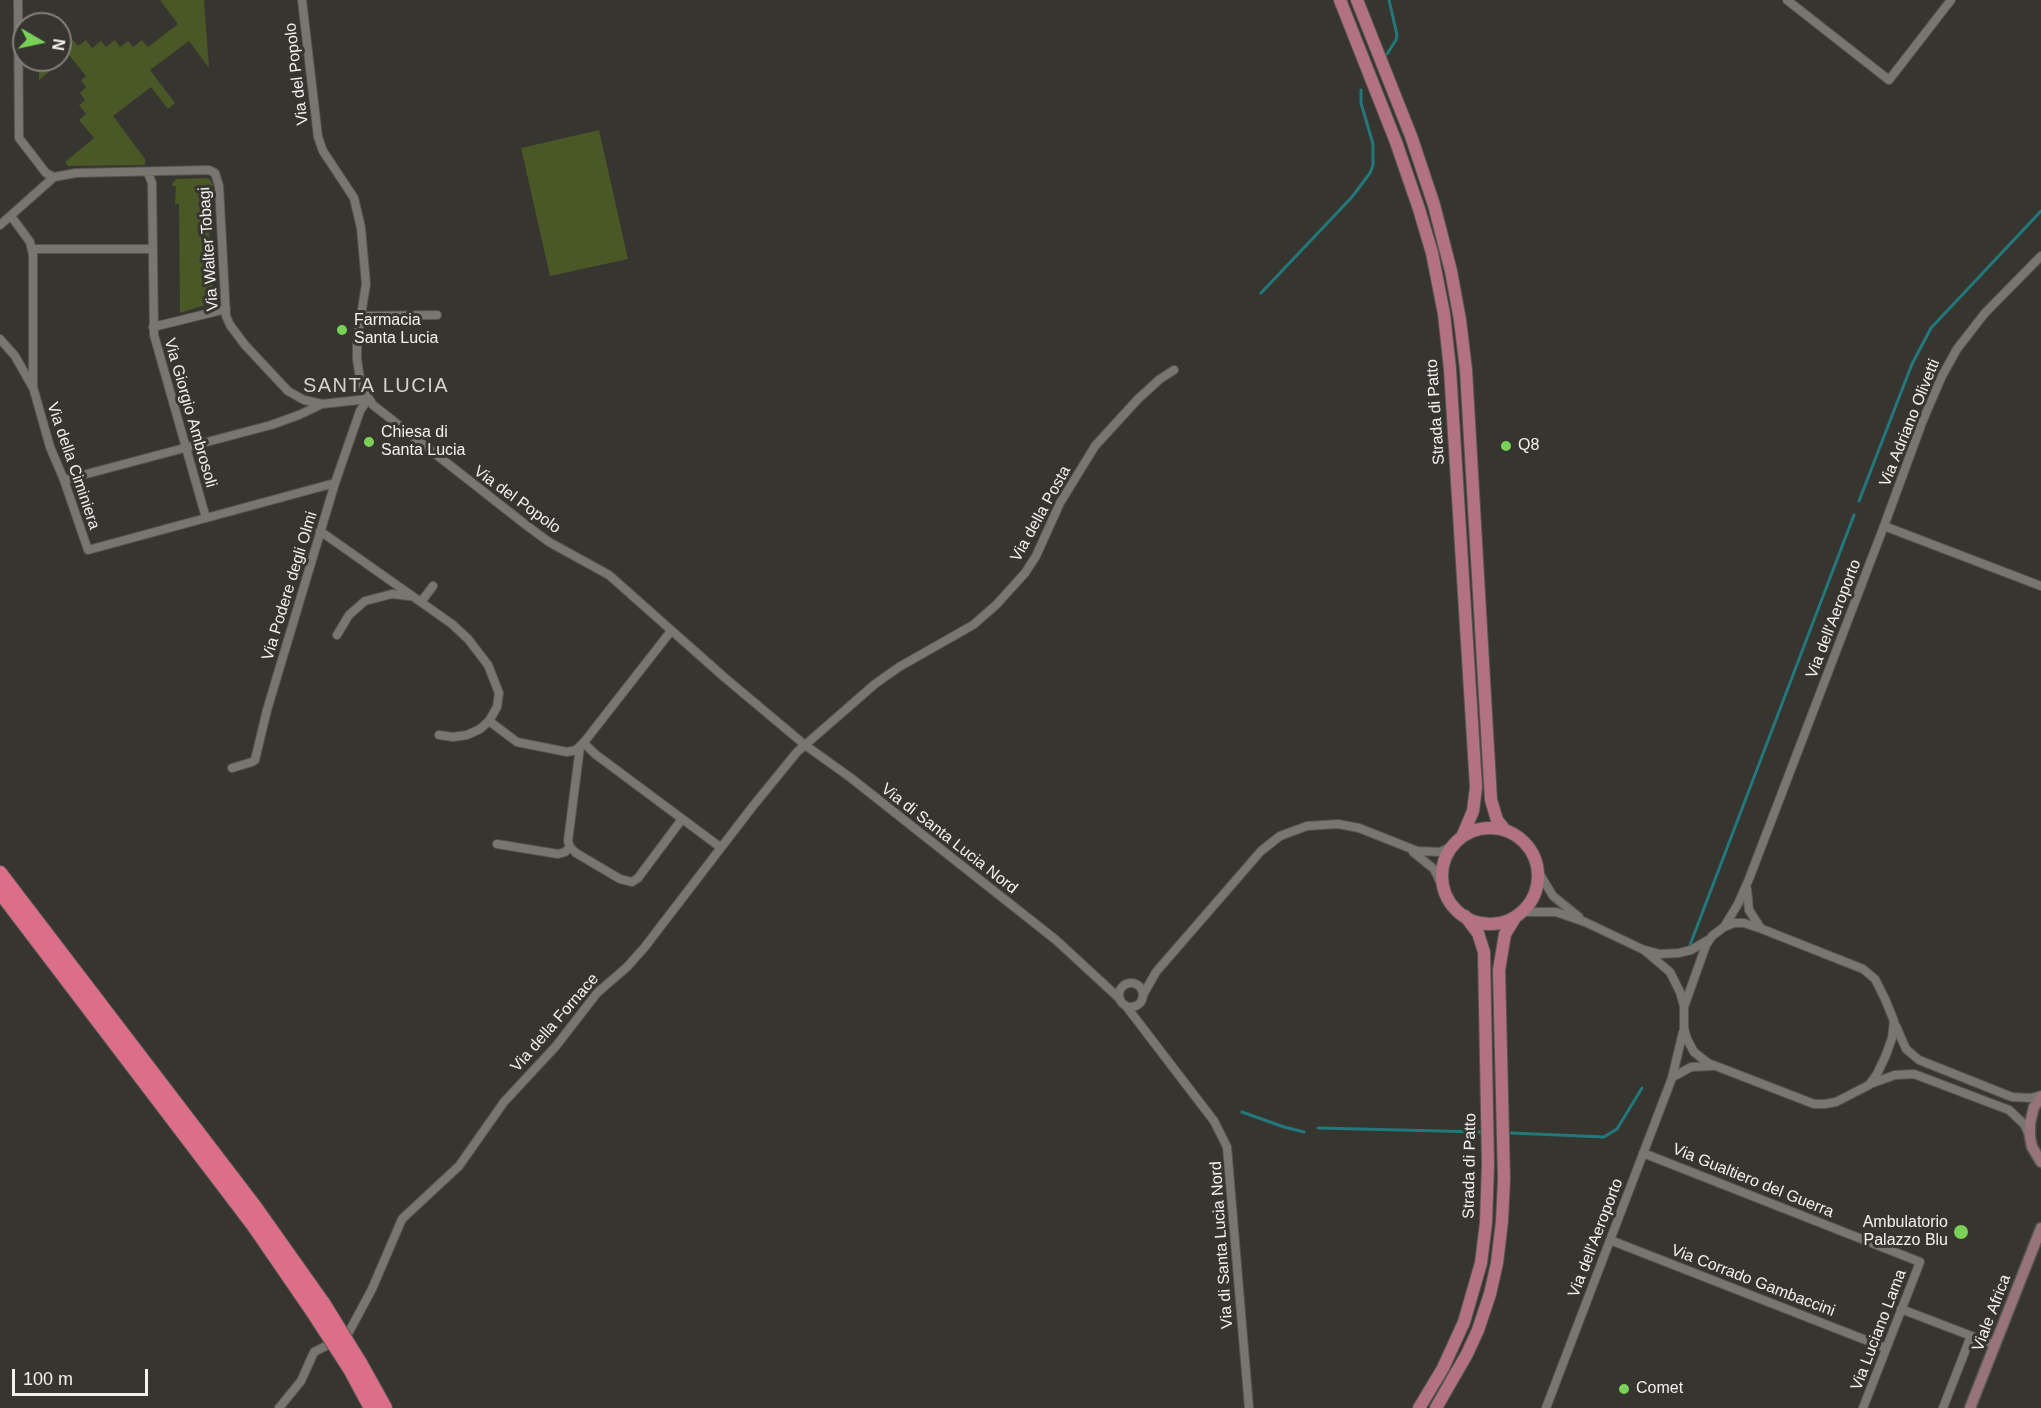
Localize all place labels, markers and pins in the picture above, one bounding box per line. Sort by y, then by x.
place label: Farmacia Santa Lucia [354,311,439,349]
marker: Farmacia Santa Lucia [335,323,349,337]
place label: Chiesa di Santa Lucia [381,423,466,461]
marker: Chiesa di Santa Lucia [362,435,376,449]
place label: Q8 [1518,436,1539,456]
marker: Q8 [1499,439,1513,453]
place label: Ambulatorio Palazzo Blu [1863,1213,1948,1251]
marker: Ambulatorio Palazzo Blu [1952,1223,1970,1241]
place label: Comet [1636,1379,1683,1399]
marker: Comet [1617,1382,1631,1396]

